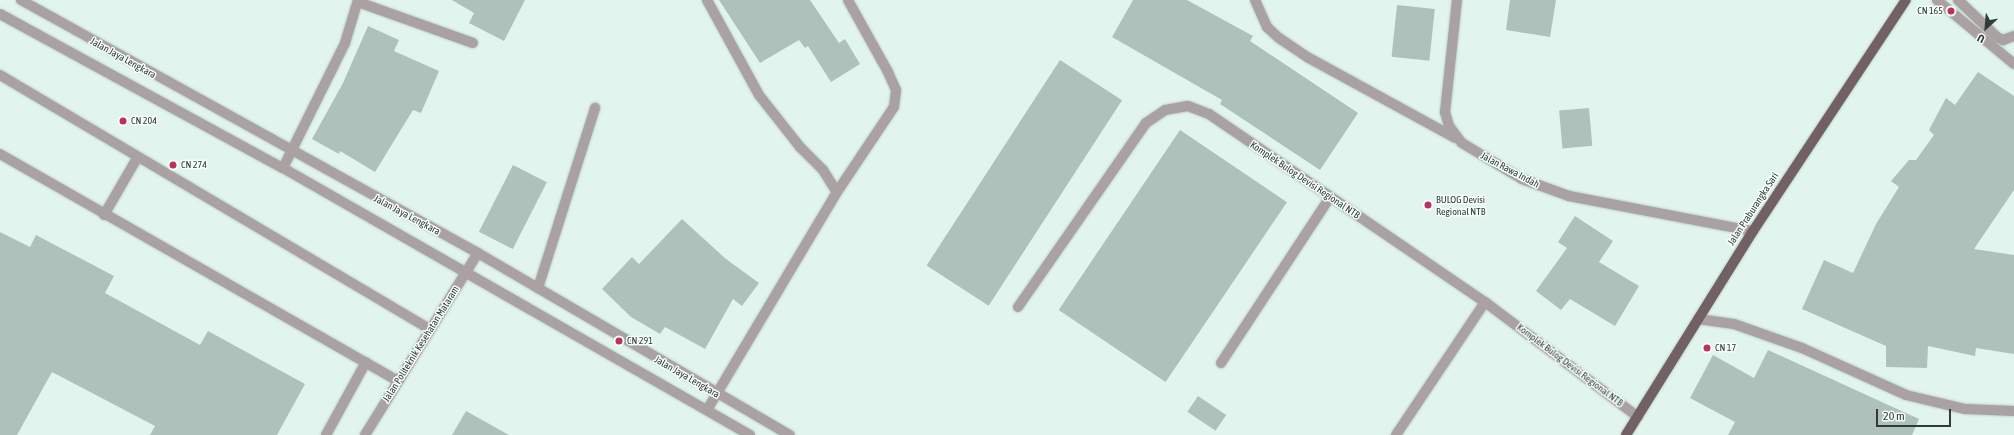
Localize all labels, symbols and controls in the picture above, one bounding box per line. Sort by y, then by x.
place label: CN 165 [1917,5,1943,17]
marker: CN 165 [1946,6,1956,16]
north arrow [1966,8,2006,48]
text: U [1975,32,1986,46]
street label: Jalan Jaya Lengkara [88,35,158,81]
place label: CN 204 [131,115,157,127]
marker: CN 204 [118,116,128,126]
street label: Komplek Bulog Devisi Regional NTB [1248,139,1362,221]
street label: Jalan Rawa Indah [1479,150,1541,190]
place label: CN 274 [181,159,207,171]
marker: CN 274 [168,160,178,170]
street label: Jalan Praburangka Sari [1725,170,1781,248]
street label: Jalan Jaya Lengkara [372,193,442,237]
place label: BULOG Devisi Regional NTB [1436,193,1485,216]
marker: BULOG Devisi Regional NTB [1423,200,1433,210]
street label: Jalan Politeknik Kesehatan Mataram [380,284,462,404]
street label: Komplek Bulog Devisi Regional NTB [1515,321,1625,409]
place label: CN 291 [627,335,653,347]
marker: CN 291 [614,336,624,346]
place label: CN 17 [1715,342,1736,354]
marker: CN 17 [1702,343,1712,353]
street label: Jalan Jaya Lengkara [652,353,722,401]
scale bar [1878,401,1953,427]
text: 20 m [1883,409,1905,423]

